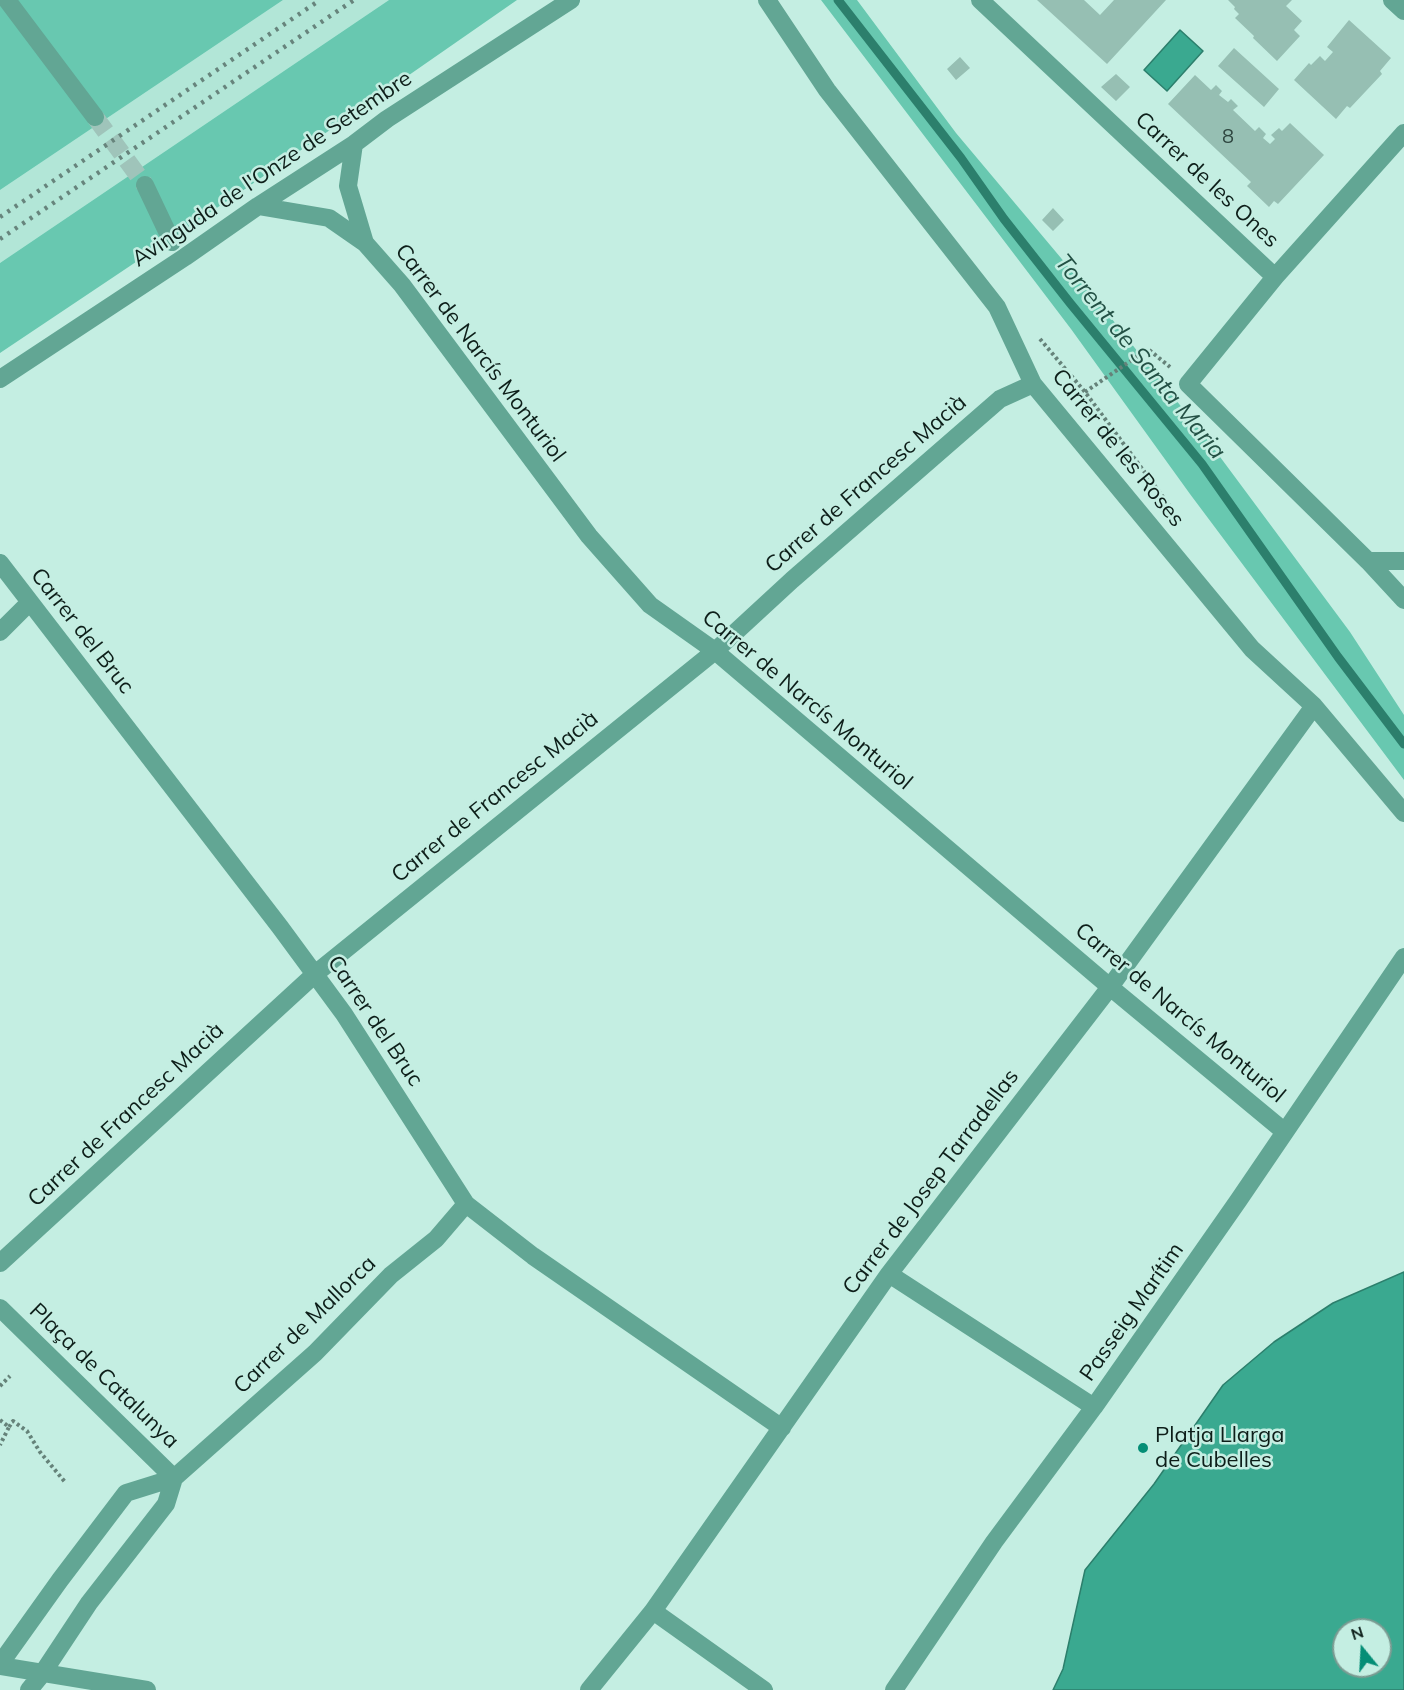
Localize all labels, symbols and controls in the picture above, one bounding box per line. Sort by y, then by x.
street label: Avinguda de l'Onze de Setembre [127,65,417,273]
street label: Carrer de les Ones [1130,107,1284,253]
house number: 8 [1222,125,1234,149]
street label: Carrer de Narcís Monturiol [389,239,571,467]
water label: Torrent de Santa Maria [1048,249,1232,465]
street label: Carrer de les Roses [1046,364,1190,532]
street label: Carrer de Francesc Macià [760,389,972,579]
street label: Carrer del Bruc [25,563,139,699]
street label: Carrer de Narcís Monturiol [697,604,917,796]
street label: Carrer de Francesc Macià [386,706,604,888]
street label: Carrer de Narcís Monturiol [1070,917,1290,1109]
street label: Carrer del Bruc [322,951,428,1091]
street label: Carrer de Francesc Macià [23,1017,229,1213]
street label: Carrer de Josep Tarradellas [838,1064,1024,1300]
street label: Passeig Marítim [1075,1238,1189,1386]
street label: Carrer de Mallorca [228,1250,382,1400]
street label: Plaça de Catalunya [24,1298,184,1454]
place label: Platja Llarga de Cubelles [1155,1422,1284,1474]
marker: Platja Llarga de Cubelles [1136,1441,1150,1455]
north arrow [1332,1618,1392,1678]
text: N [1348,1621,1366,1644]

